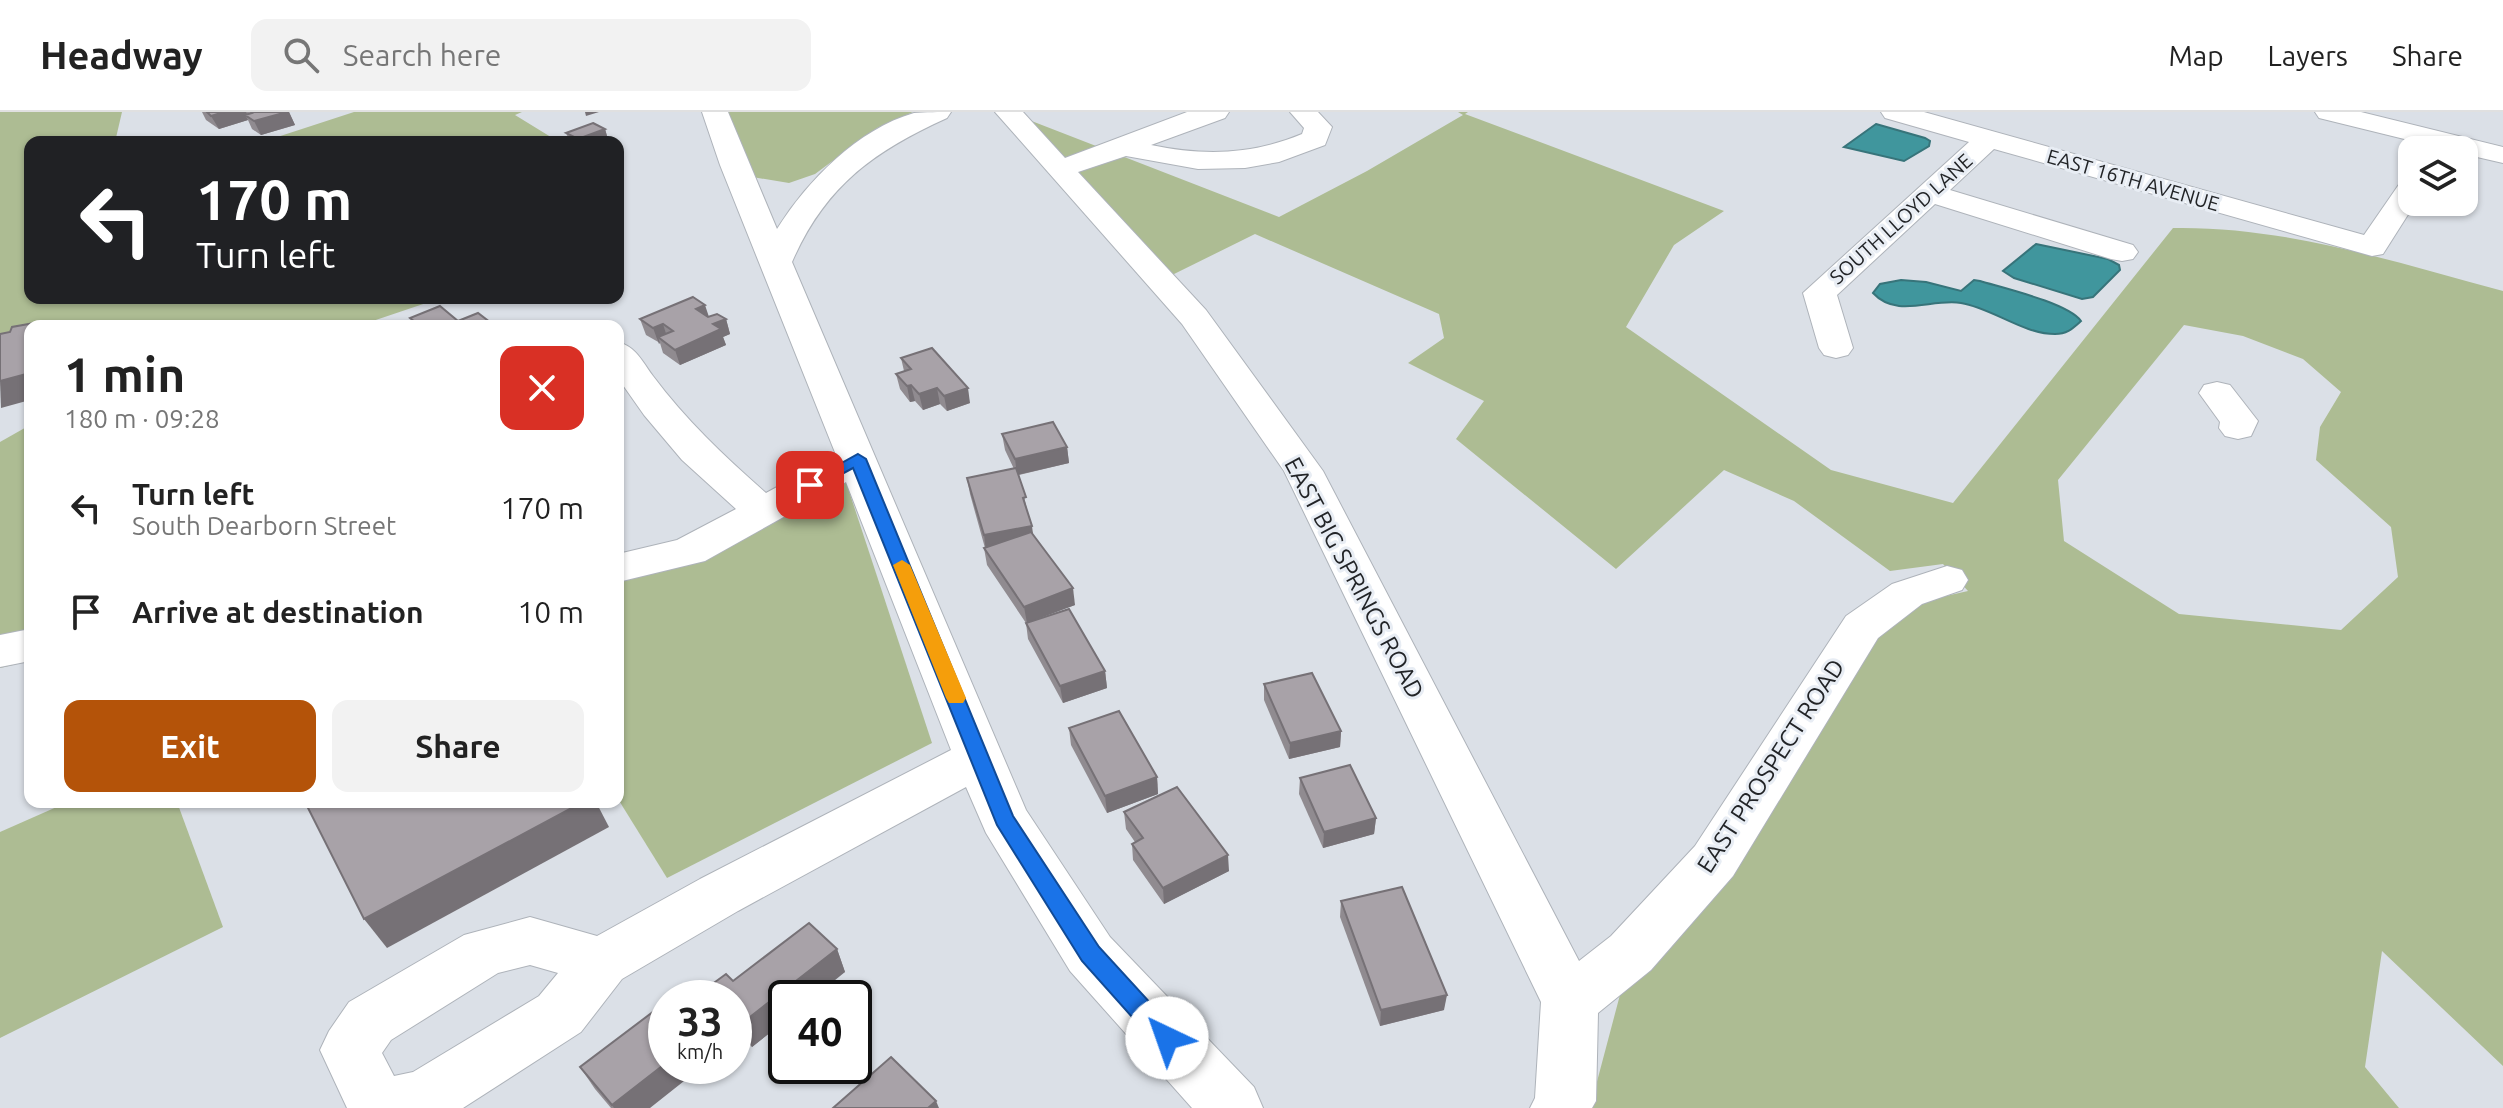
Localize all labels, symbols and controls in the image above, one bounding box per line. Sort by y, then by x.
search box [251,19,811,91]
icon: search [279,33,323,77]
text: Headway [40,34,203,76]
text: Search here [343,38,501,72]
text: Map [2168,40,2224,71]
text: Layers [2268,40,2348,71]
text: Share [2392,40,2463,71]
map controls [2398,136,2478,216]
button: layers [2398,136,2478,216]
street label: EAST 16TH AVENUE [2044,144,2222,215]
street label: SOUTH LLOYD LANE [1825,149,1977,289]
icon: left [64,168,168,272]
text: 170 m [196,168,352,231]
text: Turn left [196,234,335,275]
button: close [500,346,584,430]
text: 1 min [64,347,185,401]
text: 180 m · 09:28 [64,404,220,433]
pin [776,451,844,519]
street label: EAST BIG SPRINGS ROAD [1279,453,1430,703]
icon: arrive [788,463,832,507]
text: Turn left [132,477,254,511]
icon: left [64,486,108,530]
text: 170 m [500,491,584,525]
text: South Dearborn Street [132,511,396,540]
icon: arrive [64,590,108,634]
text: Arrive at destination [132,595,424,629]
text: 10 m [517,595,584,629]
street label: EAST PROSPECT ROAD [1691,654,1850,877]
button: Exit [64,700,316,792]
button: Share [332,700,584,792]
speed limit sign: 40 [768,980,872,1084]
position arrow [1125,996,1209,1080]
text: 33 [677,999,723,1044]
text: km/h [677,1040,723,1063]

